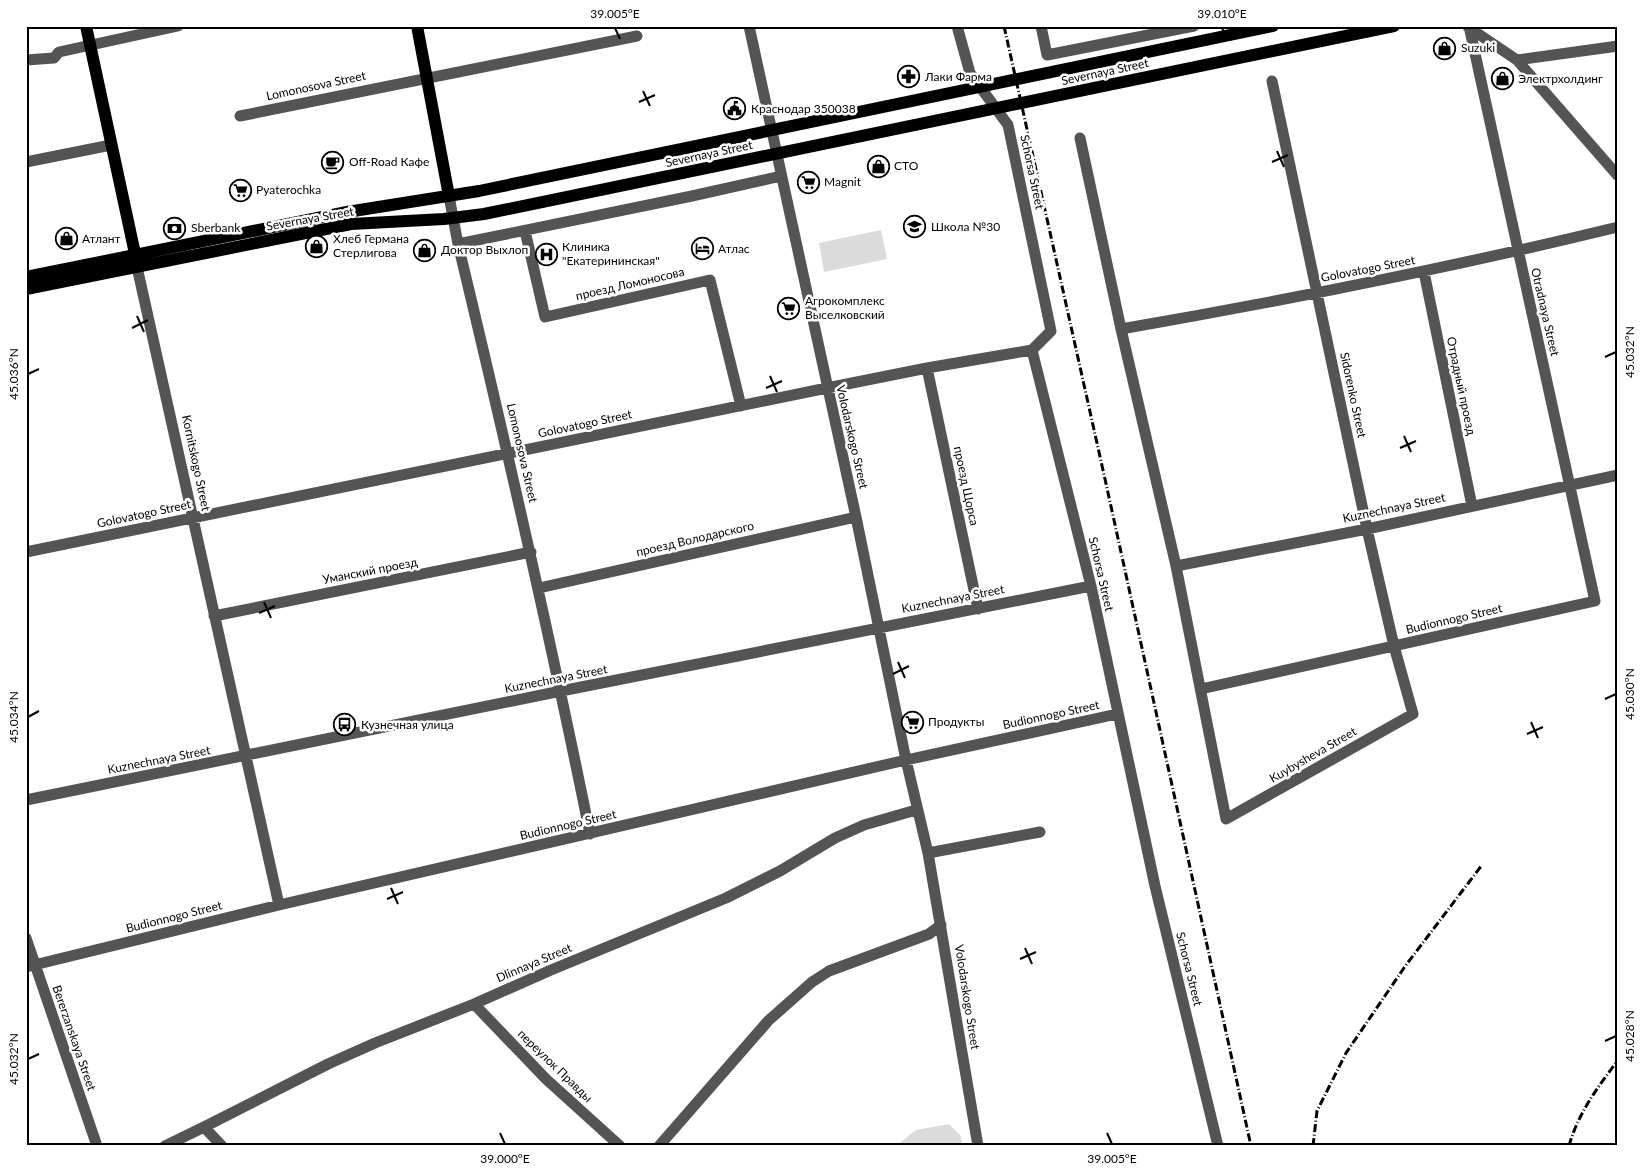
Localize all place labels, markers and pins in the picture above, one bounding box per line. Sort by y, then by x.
shop icon: Suzuki [1433,36,1457,60]
place label: Suzuki [1461,40,1495,55]
pharmacy icon: Лаки Фарма [897,65,921,89]
shop icon: Электрхолдинг [1490,67,1514,91]
place label: Лаки Фарма [924,69,992,84]
place label: Электрхолдинг [1518,71,1603,86]
public building icon: Краснодар 350038 [723,97,747,121]
place label: Краснодар 350038 [751,101,856,116]
cafe icon: Off-Road Кафе [321,150,345,174]
place label: Off-Road Кафе [349,154,429,169]
shop icon: СТО [866,154,890,178]
place label: СТО [894,158,919,173]
supermarket icon: Magnit [796,170,820,194]
place label: Magnit [824,174,862,189]
supermarket icon: Pyaterochka [228,178,252,202]
place label: Pyaterochka [256,182,321,197]
school or university icon: Школа №30 [903,215,927,239]
bank icon: Sberbank [163,216,187,240]
place label: Школа №30 [931,219,1000,234]
place label: Sberbank [191,220,241,235]
shop icon: Атлант [54,227,78,251]
place label: Атлант [82,231,121,246]
place label: Хлеб Германа Стерлигова [333,231,409,260]
shop icon: Хлеб Германа Стерлигова [305,234,329,258]
hotel icon: Атлас [690,237,714,261]
shop icon: Доктор Выхлоп [413,238,437,262]
place label: Клиника "Екатерининская" [562,239,660,268]
place label: Атлас [718,241,750,256]
place label: Доктор Выхлоп [441,242,528,257]
hospital icon: Клиника "Екатерининская" [534,242,558,266]
place label: Агрокомплекс Выселковский [805,293,885,322]
supermarket icon: Агрокомплекс Выселковский [777,296,801,320]
supermarket icon: Продукты [900,710,924,734]
bus stop icon: Кузнечная улица [333,713,357,737]
place label: Продукты [928,714,984,729]
place label: Кузнечная улица [361,717,454,732]

